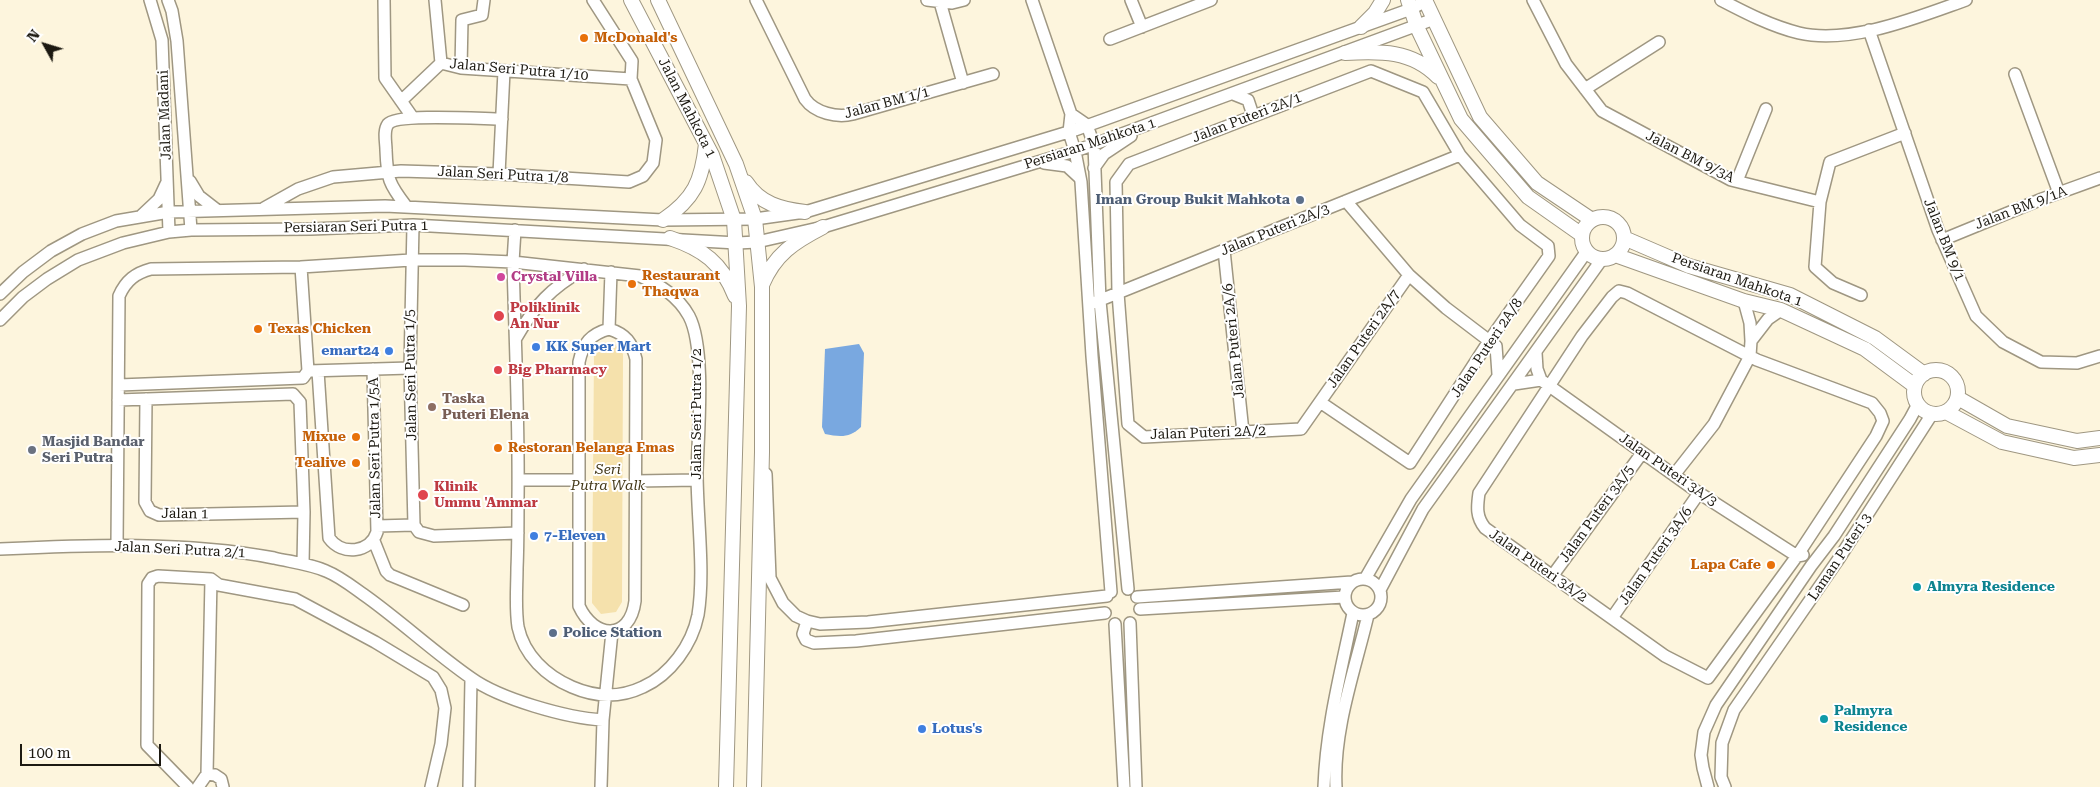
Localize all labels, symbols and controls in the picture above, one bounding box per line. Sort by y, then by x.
north arrow [20,20,70,70]
text: N [24,26,43,45]
place label: McDonald's [594,30,677,46]
marker: McDonald's [578,32,590,44]
street label: Jalan Mahkota 1 [654,55,720,161]
street label: Jalan Seri Putra 1/10 [449,56,589,84]
street label: Jalan Madani [155,70,175,160]
street label: Jalan BM 1/1 [843,84,931,122]
street label: Jalan Puteri 2A/1 [1190,89,1304,147]
street label: Persiaran Mahkota 1 [1022,115,1158,173]
street label: Jalan BM 9/3A [1643,127,1737,187]
street label: Jalan Seri Putra 1/8 [437,163,569,187]
street label: Jalan BM 9/1A [1973,183,2069,233]
place label: Iman Group Bukit Mahkota [1095,192,1290,208]
marker: Iman Group Bukit Mahkota [1294,194,1306,206]
street label: Jalan BM 9/1 [1920,196,1968,284]
street label: Jalan Puteri 2A/3 [1218,200,1332,260]
street label: Persiaran Seri Putra 1 [284,217,428,237]
street label: Persiaran Mahkota 1 [1669,250,1805,310]
place label: Restaurant Thaqwa [642,268,720,300]
place label: Crystal Villa [511,269,597,285]
marker: Crystal Villa [495,271,507,283]
marker: Restaurant Thaqwa [626,278,638,290]
street label: Jalan Puteri 2A/6 [1220,282,1248,400]
street label: Jalan Puteri 2A/7 [1324,287,1404,391]
street label: Jalan Puteri 2A/8 [1448,295,1526,401]
place label: Poliklinik An Nur [510,300,580,332]
street label: Jalan Seri Putra 1/5 [401,309,421,441]
marker: Poliklinik An Nur [492,309,506,323]
place label: Texas Chicken [268,321,371,337]
marker: Texas Chicken [252,323,264,335]
place label: KK Super Mart [546,339,651,355]
marker: KK Super Mart [530,341,542,353]
place label: emart24 [321,343,379,359]
marker: emart24 [383,345,395,357]
street label: Jalan Seri Putra 1/2 [689,348,705,480]
place label: Big Pharmacy [508,362,607,378]
marker: Big Pharmacy [492,364,504,376]
street label: Jalan Seri Putra 1/5A [365,377,385,519]
place label: Taska Puteri Elena [442,391,529,424]
marker: Taska Puteri Elena [426,401,438,413]
street label: Jalan Puteri 2A/2 [1150,423,1266,443]
place label: Mixue [302,429,346,445]
street label: Jalan Puteri 3A/3 [1616,430,1720,510]
marker: Mixue [350,431,362,443]
place label: Masjid Bandar Seri Putra [42,434,145,467]
place label: Restoran Belanga Emas [508,440,674,456]
marker: Restoran Belanga Emas [492,442,504,454]
marker: Masjid Bandar Seri Putra [26,444,38,456]
place label: Tealive [295,455,346,471]
marker: Tealive [350,457,362,469]
park label: Seri Putra Walk [571,462,645,494]
street label: Jalan Puteri 3A/5 [1556,462,1638,566]
place label: Klinik Ummu 'Ammar [434,479,538,512]
marker: Klinik Ummu 'Ammar [416,488,430,502]
street label: Jalan Puteri 3A/6 [1616,504,1696,608]
street label: Jalan 1 [161,505,209,523]
street label: Laman Puteri 3 [1805,510,1875,604]
street label: Jalan Puteri 3A/2 [1486,526,1590,606]
place label: 7-Eleven [544,528,606,544]
marker: 7-Eleven [528,530,540,542]
street label: Jalan Seri Putra 2/1 [114,538,246,562]
place label: Lapa Cafe [1691,557,1761,573]
marker: Lapa Cafe [1765,559,1777,571]
place label: Almyra Residence [1927,579,2055,595]
marker: Almyra Residence [1911,581,1923,593]
place label: Police Station [563,625,662,641]
marker: Police Station [547,627,559,639]
place label: Palmyra Residence [1834,703,1907,736]
marker: Palmyra Residence [1818,713,1830,725]
place label: Lotus's [932,721,982,737]
marker: Lotus's [916,723,928,735]
scale bar [22,734,164,766]
text: 100 m [28,744,71,762]

